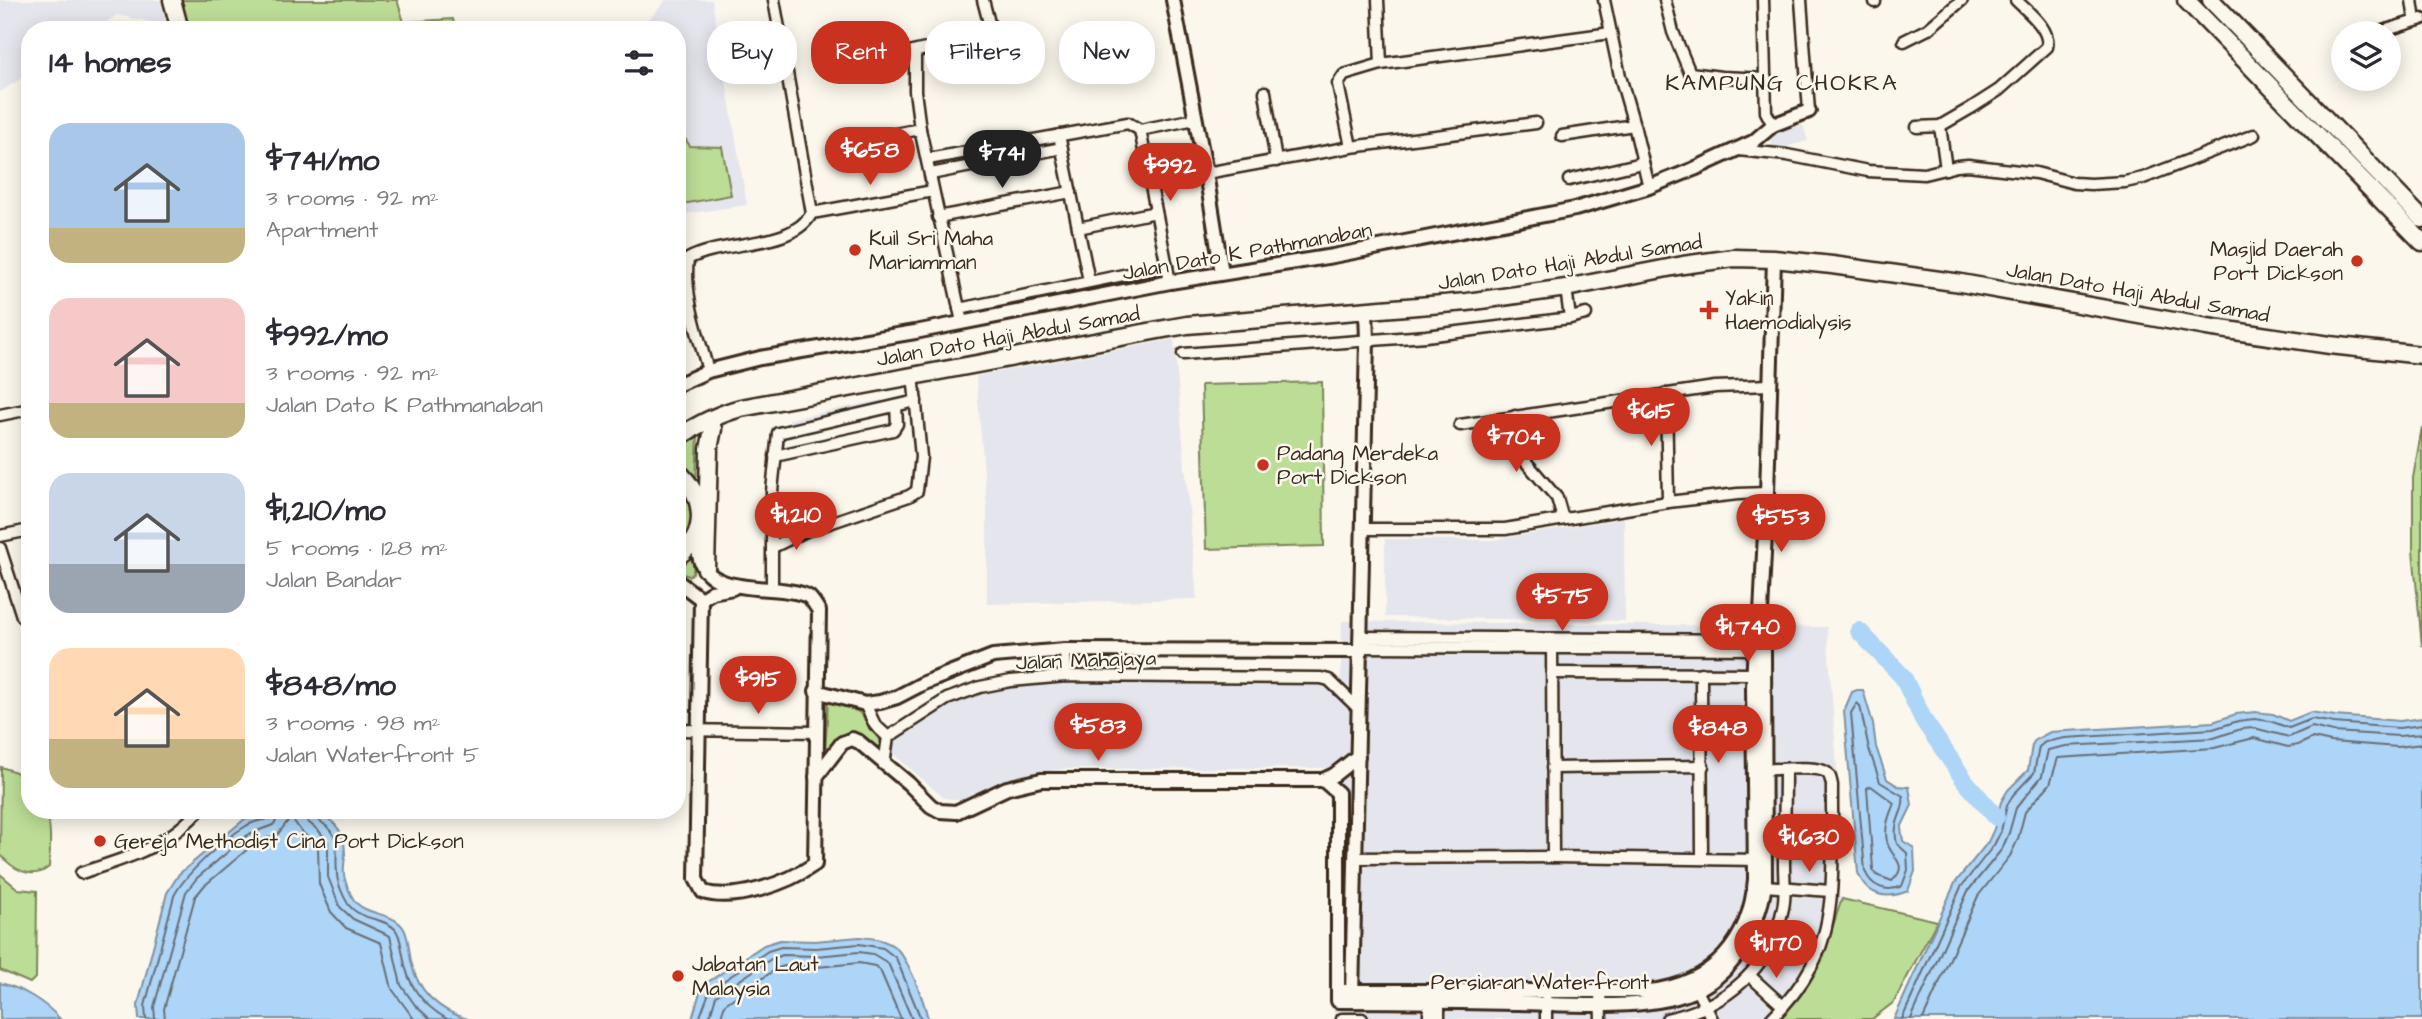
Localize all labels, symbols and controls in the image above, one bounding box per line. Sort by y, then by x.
chip: Buy [707,21,797,84]
chip: Rent [811,21,911,84]
chip: Filters [925,21,1045,84]
chip: New [1059,21,1155,84]
map controls [2331,21,2401,91]
button: layers [2331,21,2401,91]
text: 14 homes [49,42,172,84]
icon: filters [620,44,658,82]
district label: KAMPUNG CHOKRA [1665,67,1899,99]
pin: $658 [829,128,911,187]
pin: $741 [961,130,1043,190]
text: $658 [841,134,899,166]
text: $741 [979,137,1025,169]
text: $741/mo [266,140,379,182]
pin: $992 [1129,144,1211,203]
text: $992 [1144,150,1196,182]
icon: home [105,151,189,235]
text: 3 rooms · 92 m² [266,182,439,214]
text: Apartment [266,214,378,246]
street label: Jalan Dato K Pathmanaban [1120,215,1374,288]
place label: Kuil Sri Maha Mariamman [869,224,993,277]
street label: Jalan Dato Haji Abdul Samad [1436,227,1704,298]
place label: Masjid Daerah Port Dickson [2210,235,2344,288]
marker: Kuil Sri Maha Mariamman [847,242,863,258]
marker: Masjid Daerah Port Dickson [2349,253,2365,269]
street label: Jalan Dato Haji Abdul Samad [2004,255,2272,330]
place label: Yakin Haemodialysis [1725,284,1852,339]
street label: Jalan Dato Haji Abdul Samad [874,299,1142,374]
marker: Yakin Haemodialysis [1699,300,1719,320]
text: $992/mo [266,315,388,357]
icon: home [105,326,189,410]
text: 3 rooms · 92 m² [266,357,439,389]
pin: $615 [1610,388,1692,448]
text: Jalan Dato K Pathmanaban [266,389,543,421]
text: $615 [1628,395,1674,427]
pin: $704 [1475,414,1557,474]
text: $704 [1487,421,1545,453]
place label: Padang Merdeka Port Dickson [1277,439,1439,492]
marker: Padang Merdeka Port Dickson [1255,457,1271,473]
text: $1,210/mo [266,490,386,532]
pin: $1,210 [739,492,853,552]
pin: $553 [1740,494,1822,554]
text: $1,210 [771,499,821,531]
icon: home [105,501,189,585]
text: $553 [1752,501,1810,533]
text: 5 rooms · 128 m² [266,532,448,564]
text: Jalan Bandar [266,564,402,596]
pin: $575 [1521,574,1603,633]
text: $575 [1532,580,1592,612]
pin: $1,740 [1691,604,1805,664]
text: $1,740 [1716,611,1780,643]
street label: Jalan Mahajaya [1015,644,1157,679]
pin: $915 [717,656,799,716]
text: $915 [735,663,781,695]
text: $848/mo [266,665,396,707]
icon: home [105,676,189,760]
pin: $583 [1057,704,1139,763]
pin: $848 [1677,706,1759,765]
text: 3 rooms · 98 m² [266,707,440,739]
text: $583 [1070,710,1126,742]
text: $848 [1689,712,1747,744]
text: Jalan Waterfront 5 [266,739,479,771]
pin: $1,630 [1752,814,1866,874]
text: $1,630 [1779,821,1839,853]
place label: Gereja Methodist Cina Port Dickson [114,827,464,856]
marker: Gereja Methodist Cina Port Dickson [92,833,108,849]
pin: $1,170 [1719,920,1833,980]
text: $1,170 [1750,927,1802,959]
place label: Jabatan Laut Malaysia [692,950,819,1005]
marker: Jabatan Laut Malaysia [670,968,686,984]
street label: Persiaran Waterfront [1431,968,1650,997]

